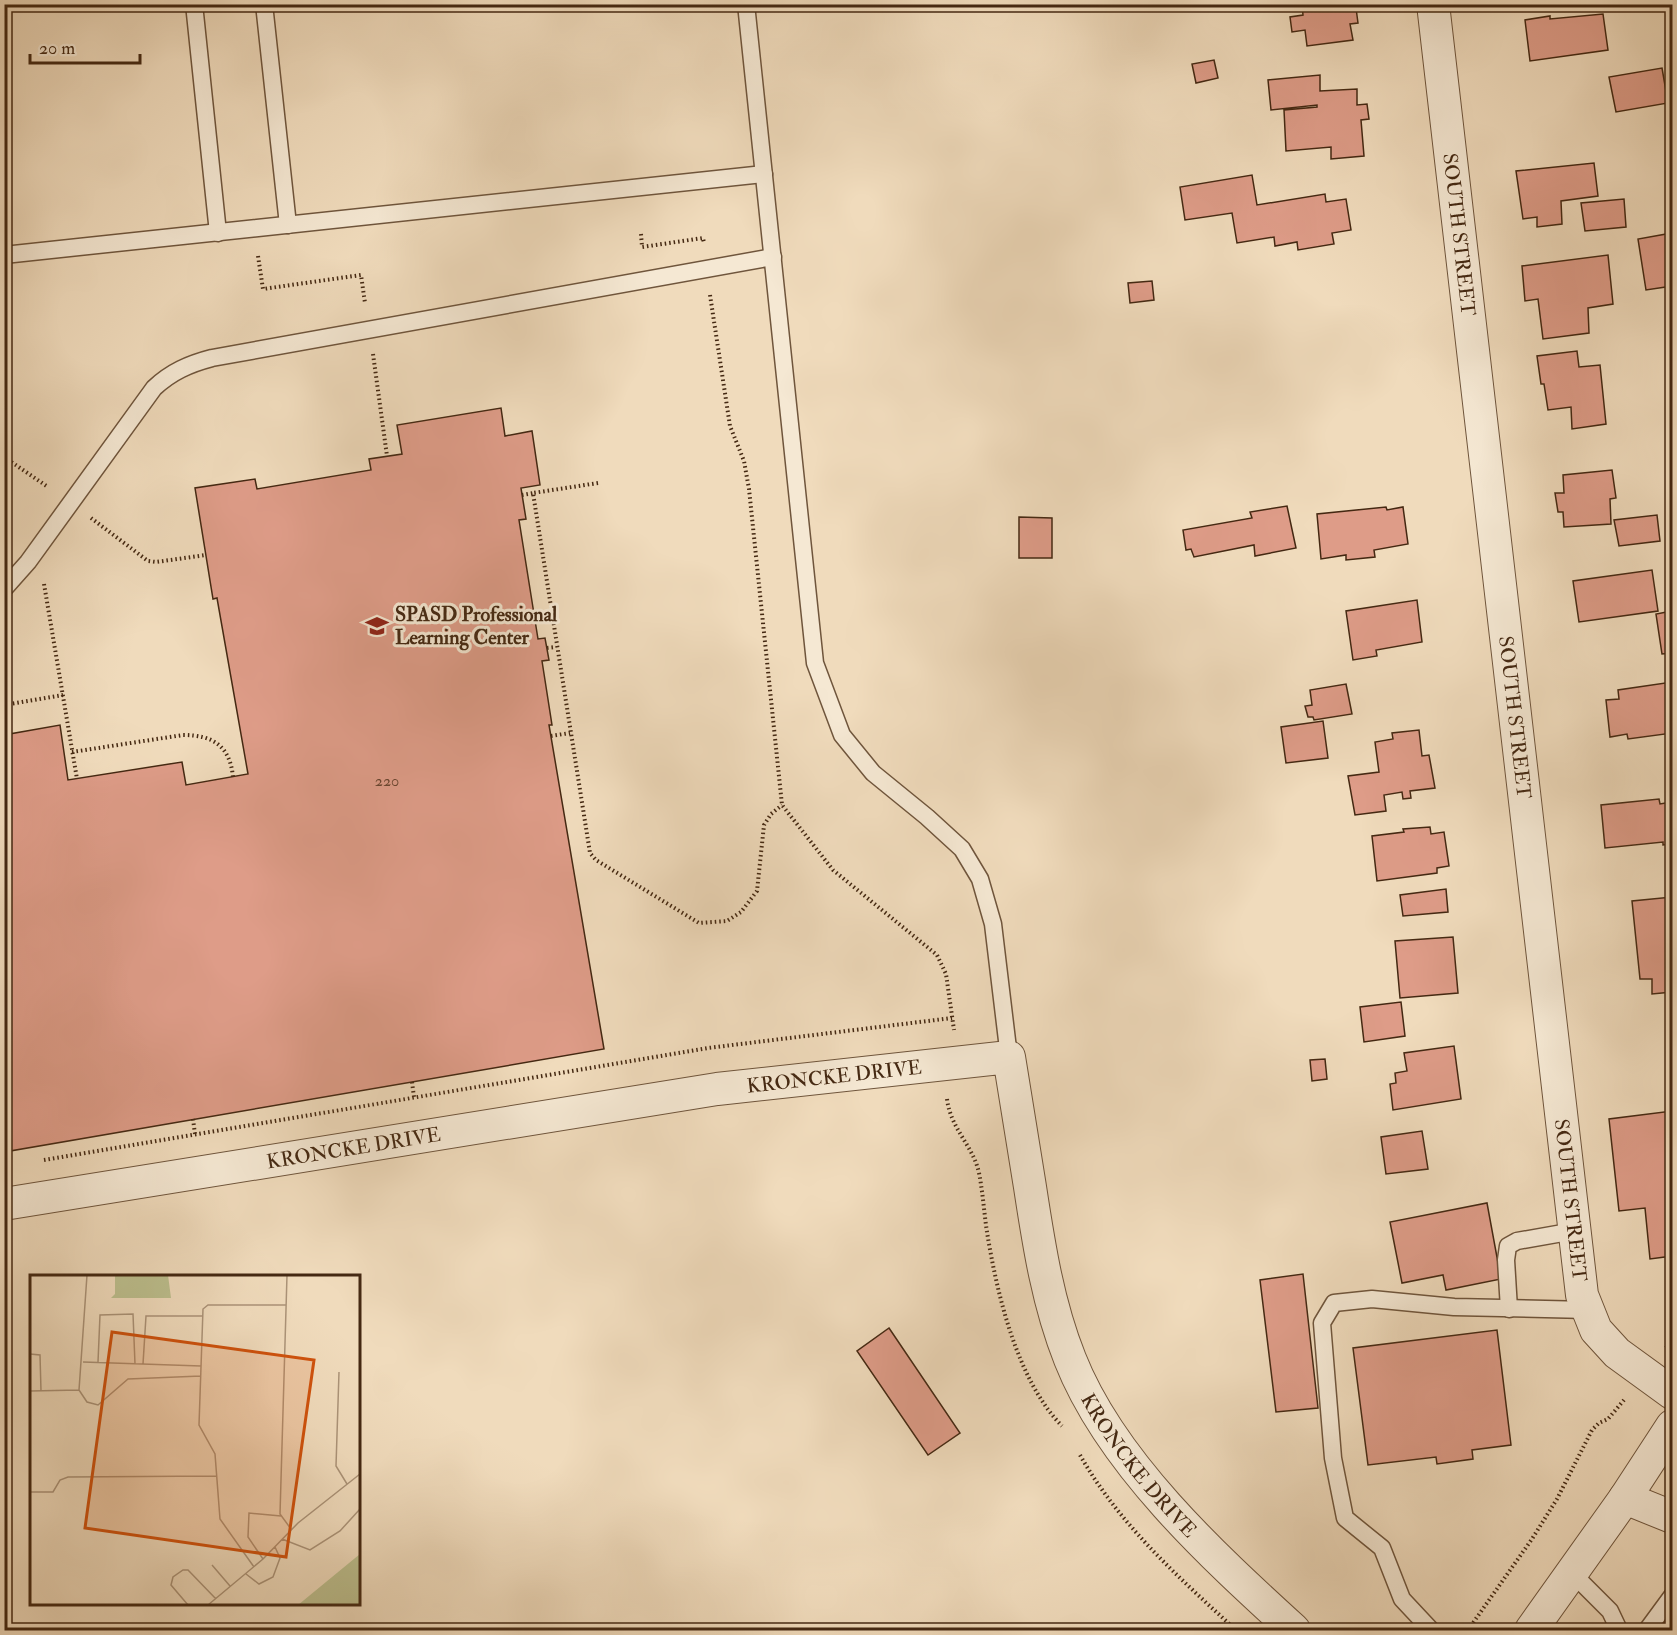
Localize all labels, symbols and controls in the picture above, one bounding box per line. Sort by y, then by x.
scale bar [30,27,140,65]
text: 20 m [39,37,75,60]
street label: SOUTH STREET [1437,152,1481,317]
place label: SPASD Professional Learning Center [395,602,558,651]
school or university icon: SPASD Professional Learning Center [364,613,390,639]
street label: SOUTH STREET [1493,635,1537,800]
house number: 220 [375,771,399,791]
street label: KRONCKE DRIVE [745,1055,923,1099]
street label: SOUTH STREET [1549,1117,1592,1283]
street label: KRONCKE DRIVE [265,1122,442,1174]
inset map [30,1275,360,1605]
street label: KRONCKE DRIVE [1075,1389,1202,1543]

